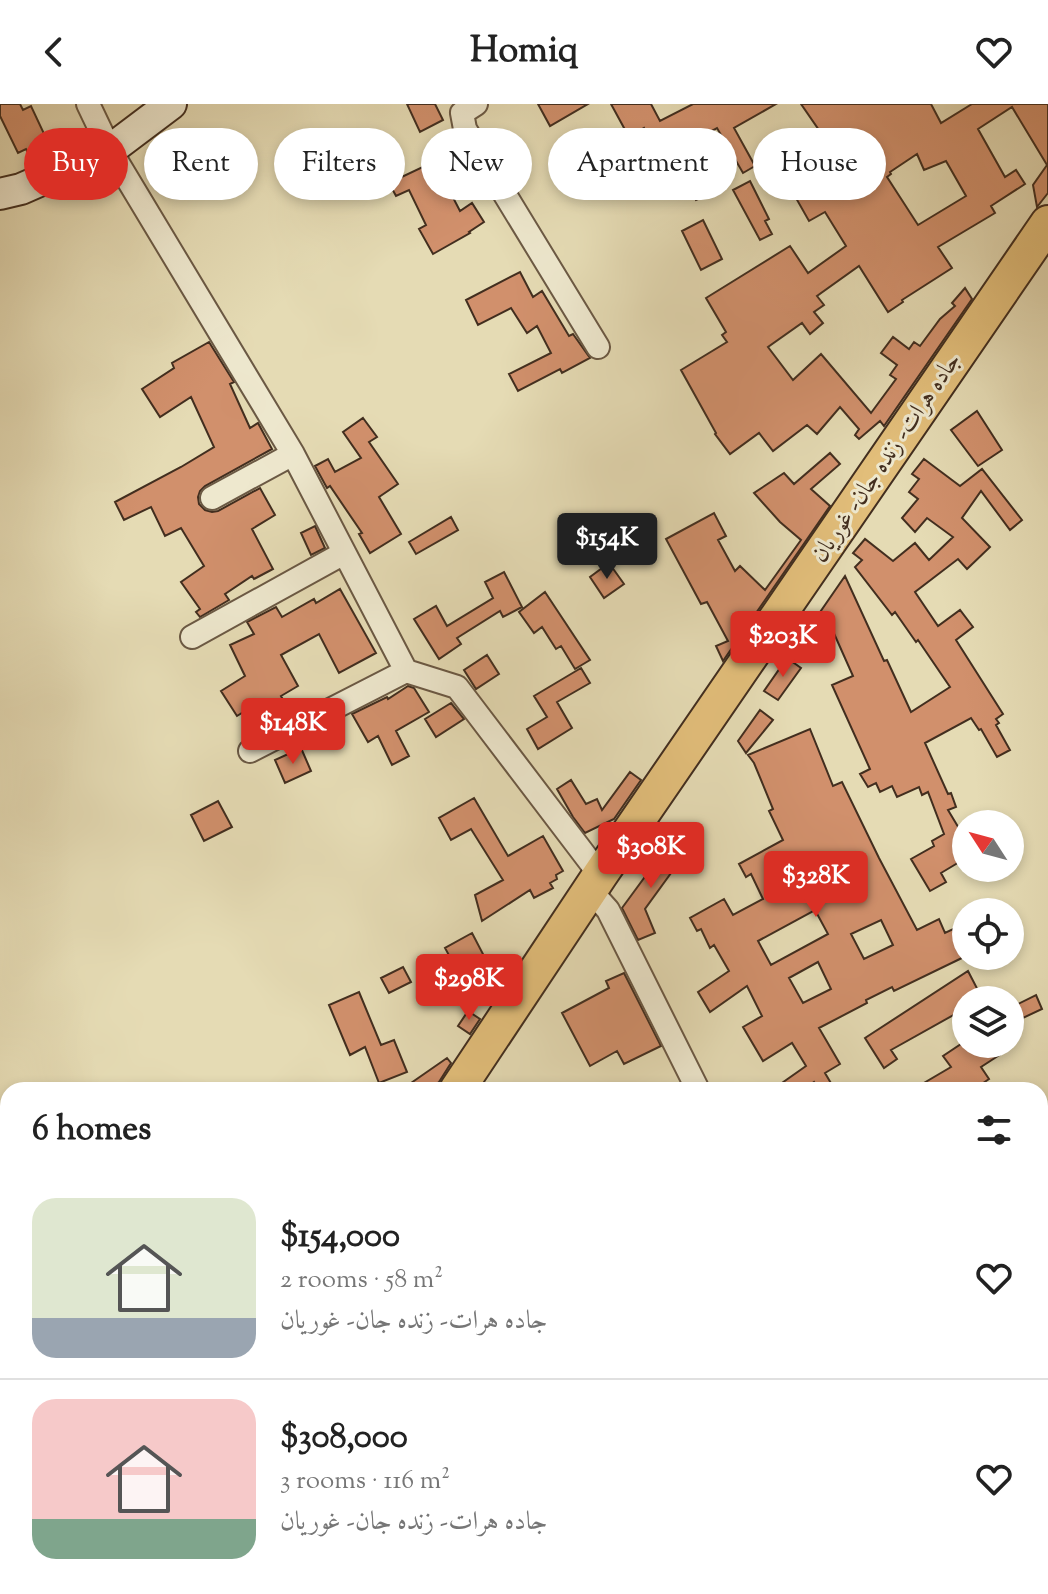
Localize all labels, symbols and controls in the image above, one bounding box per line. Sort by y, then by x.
text: Homiq [470,26,578,78]
icon: back [32,30,76,74]
icon: heart [972,30,1016,74]
chip: Buy [24,128,128,200]
chip: Rent [144,128,258,200]
chip: Filters [274,128,405,200]
chip: New [421,128,532,200]
chip: Apartment [548,128,737,200]
chip: House [753,128,886,200]
street label: جاده هرات- زنده جان- غوریان [804,346,970,570]
pin: $154K [551,513,663,581]
text: $154K [575,520,639,557]
pin: $203K [727,611,839,679]
text: $203K [748,618,818,655]
pin: $148K [237,698,349,766]
text: $148K [259,705,327,742]
north arrow [952,810,1024,882]
map controls [952,810,1024,1058]
pin: $308K [595,822,707,890]
text: $308K [616,829,686,866]
pin: $328K [760,851,872,919]
text: $328K [782,858,850,895]
button: locate [952,898,1024,970]
pin: $298K [413,954,525,1022]
text: $298K [434,961,504,998]
button: layers [952,986,1024,1058]
text: 6 homes [32,1106,151,1155]
icon: filters [972,1108,1016,1152]
text: $154,000 [280,1213,400,1262]
icon: home [96,1230,192,1326]
icon: heart [972,1256,1016,1300]
text: 2 rooms · 58 m² [280,1262,443,1299]
text: جاده هرات- زنده جان- غوریان [280,1303,547,1340]
text: $308,000 [280,1414,408,1463]
icon: home [96,1431,192,1527]
icon: heart [972,1457,1016,1501]
text: 3 rooms · 116 m² [280,1463,450,1500]
text: جاده هرات- زنده جان- غوریان [280,1504,547,1541]

